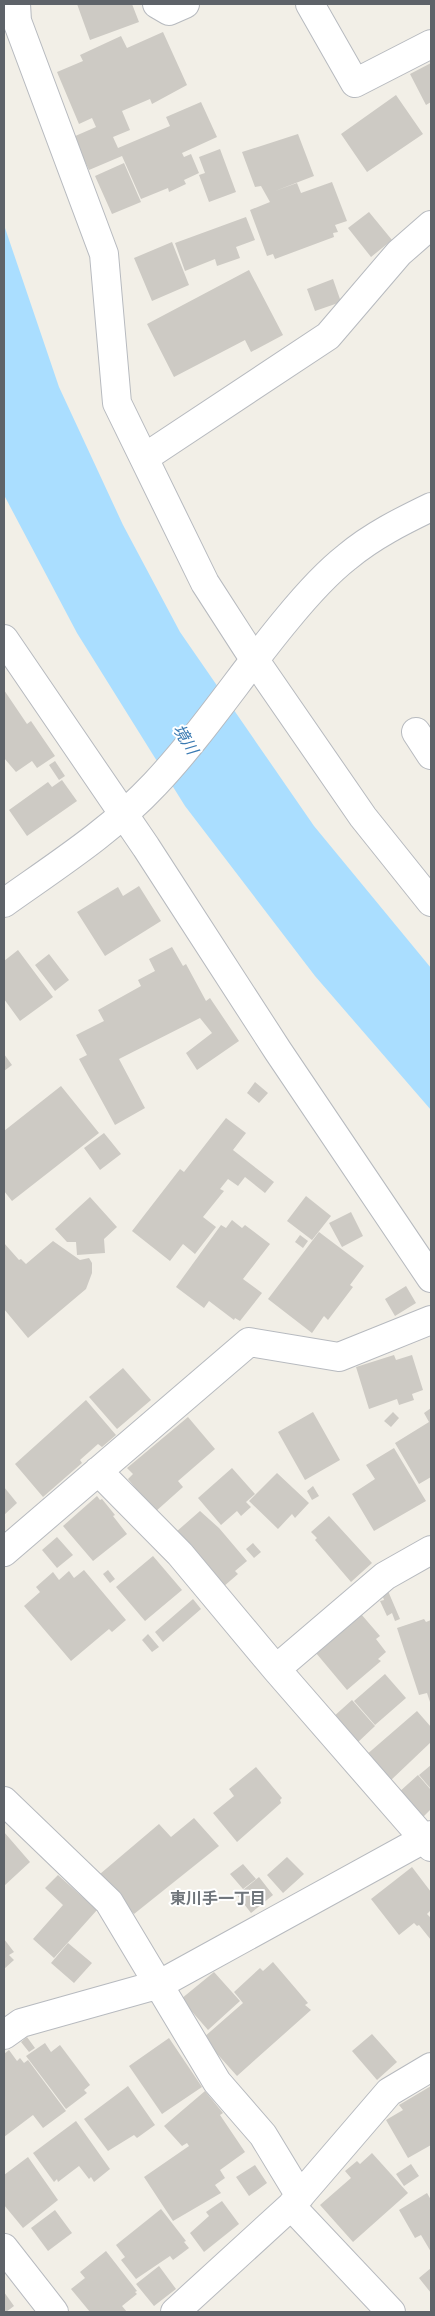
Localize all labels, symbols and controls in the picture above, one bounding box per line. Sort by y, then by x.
water label: 境川 [169,720,204,760]
district label: 東川手一丁目 [170,1888,266,1908]

